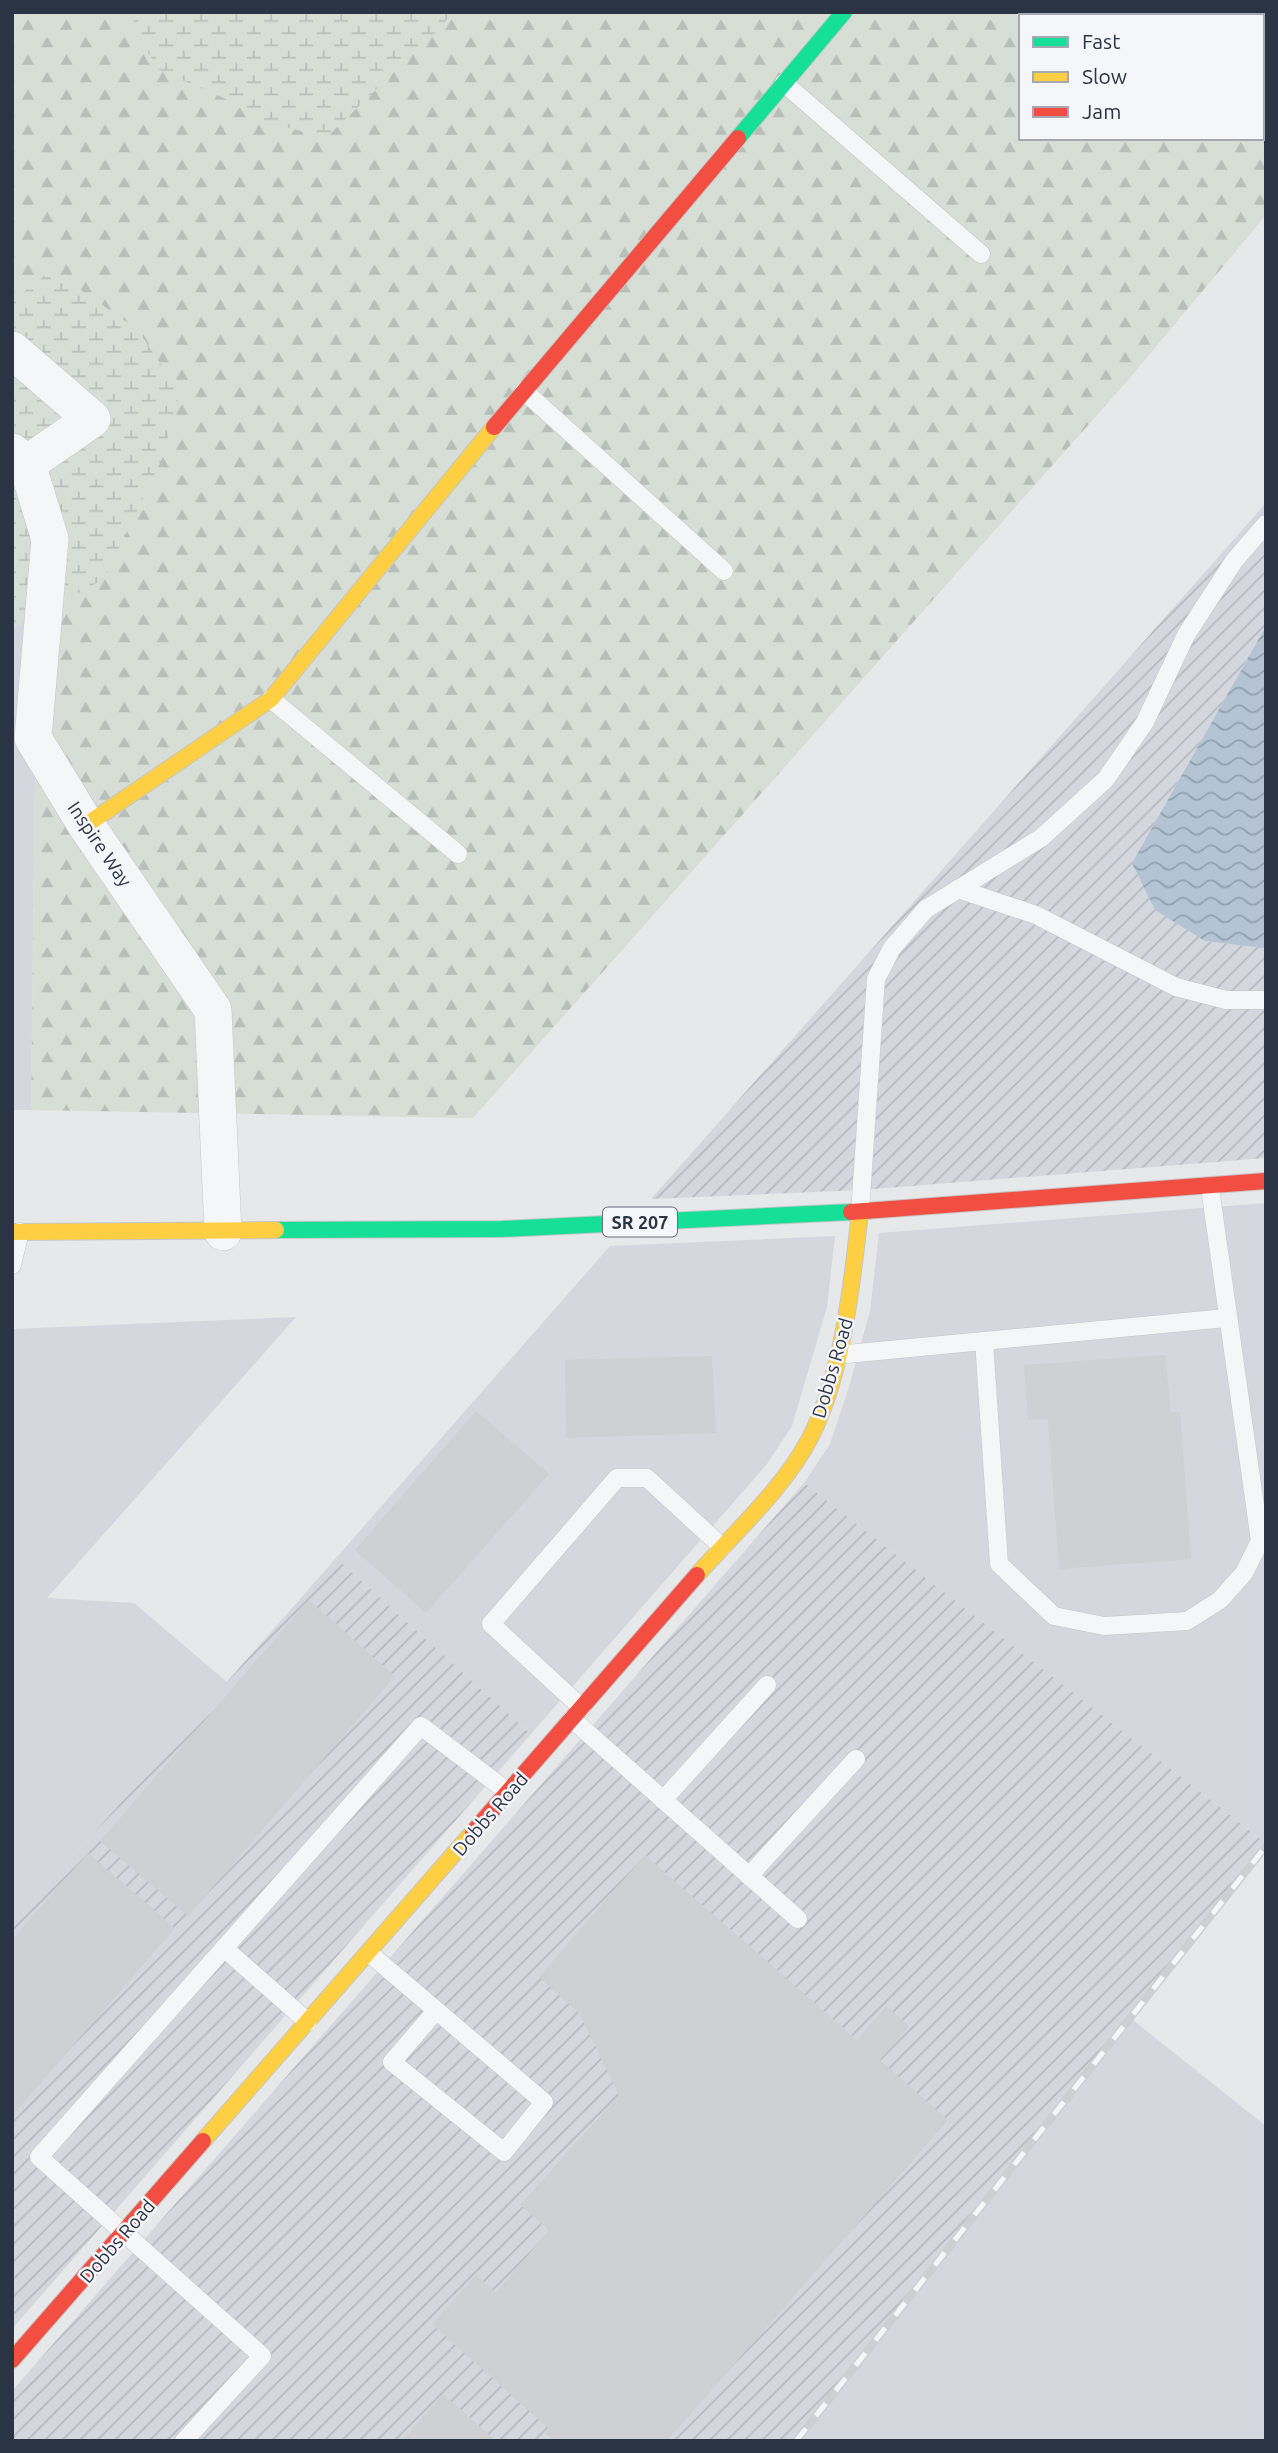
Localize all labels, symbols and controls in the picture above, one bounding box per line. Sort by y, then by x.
legend [1019,14,1264,140]
text: Fast [1082,29,1120,53]
text: Slow [1082,64,1127,88]
text: Jam [1082,99,1121,123]
street label: Inspire Way [64,797,136,891]
road number: SR 207 [603,1208,677,1237]
street label: Dobbs Road [807,1315,857,1421]
street label: Dobbs Road [448,1768,532,1860]
street label: Dobbs Road [75,2195,159,2287]

